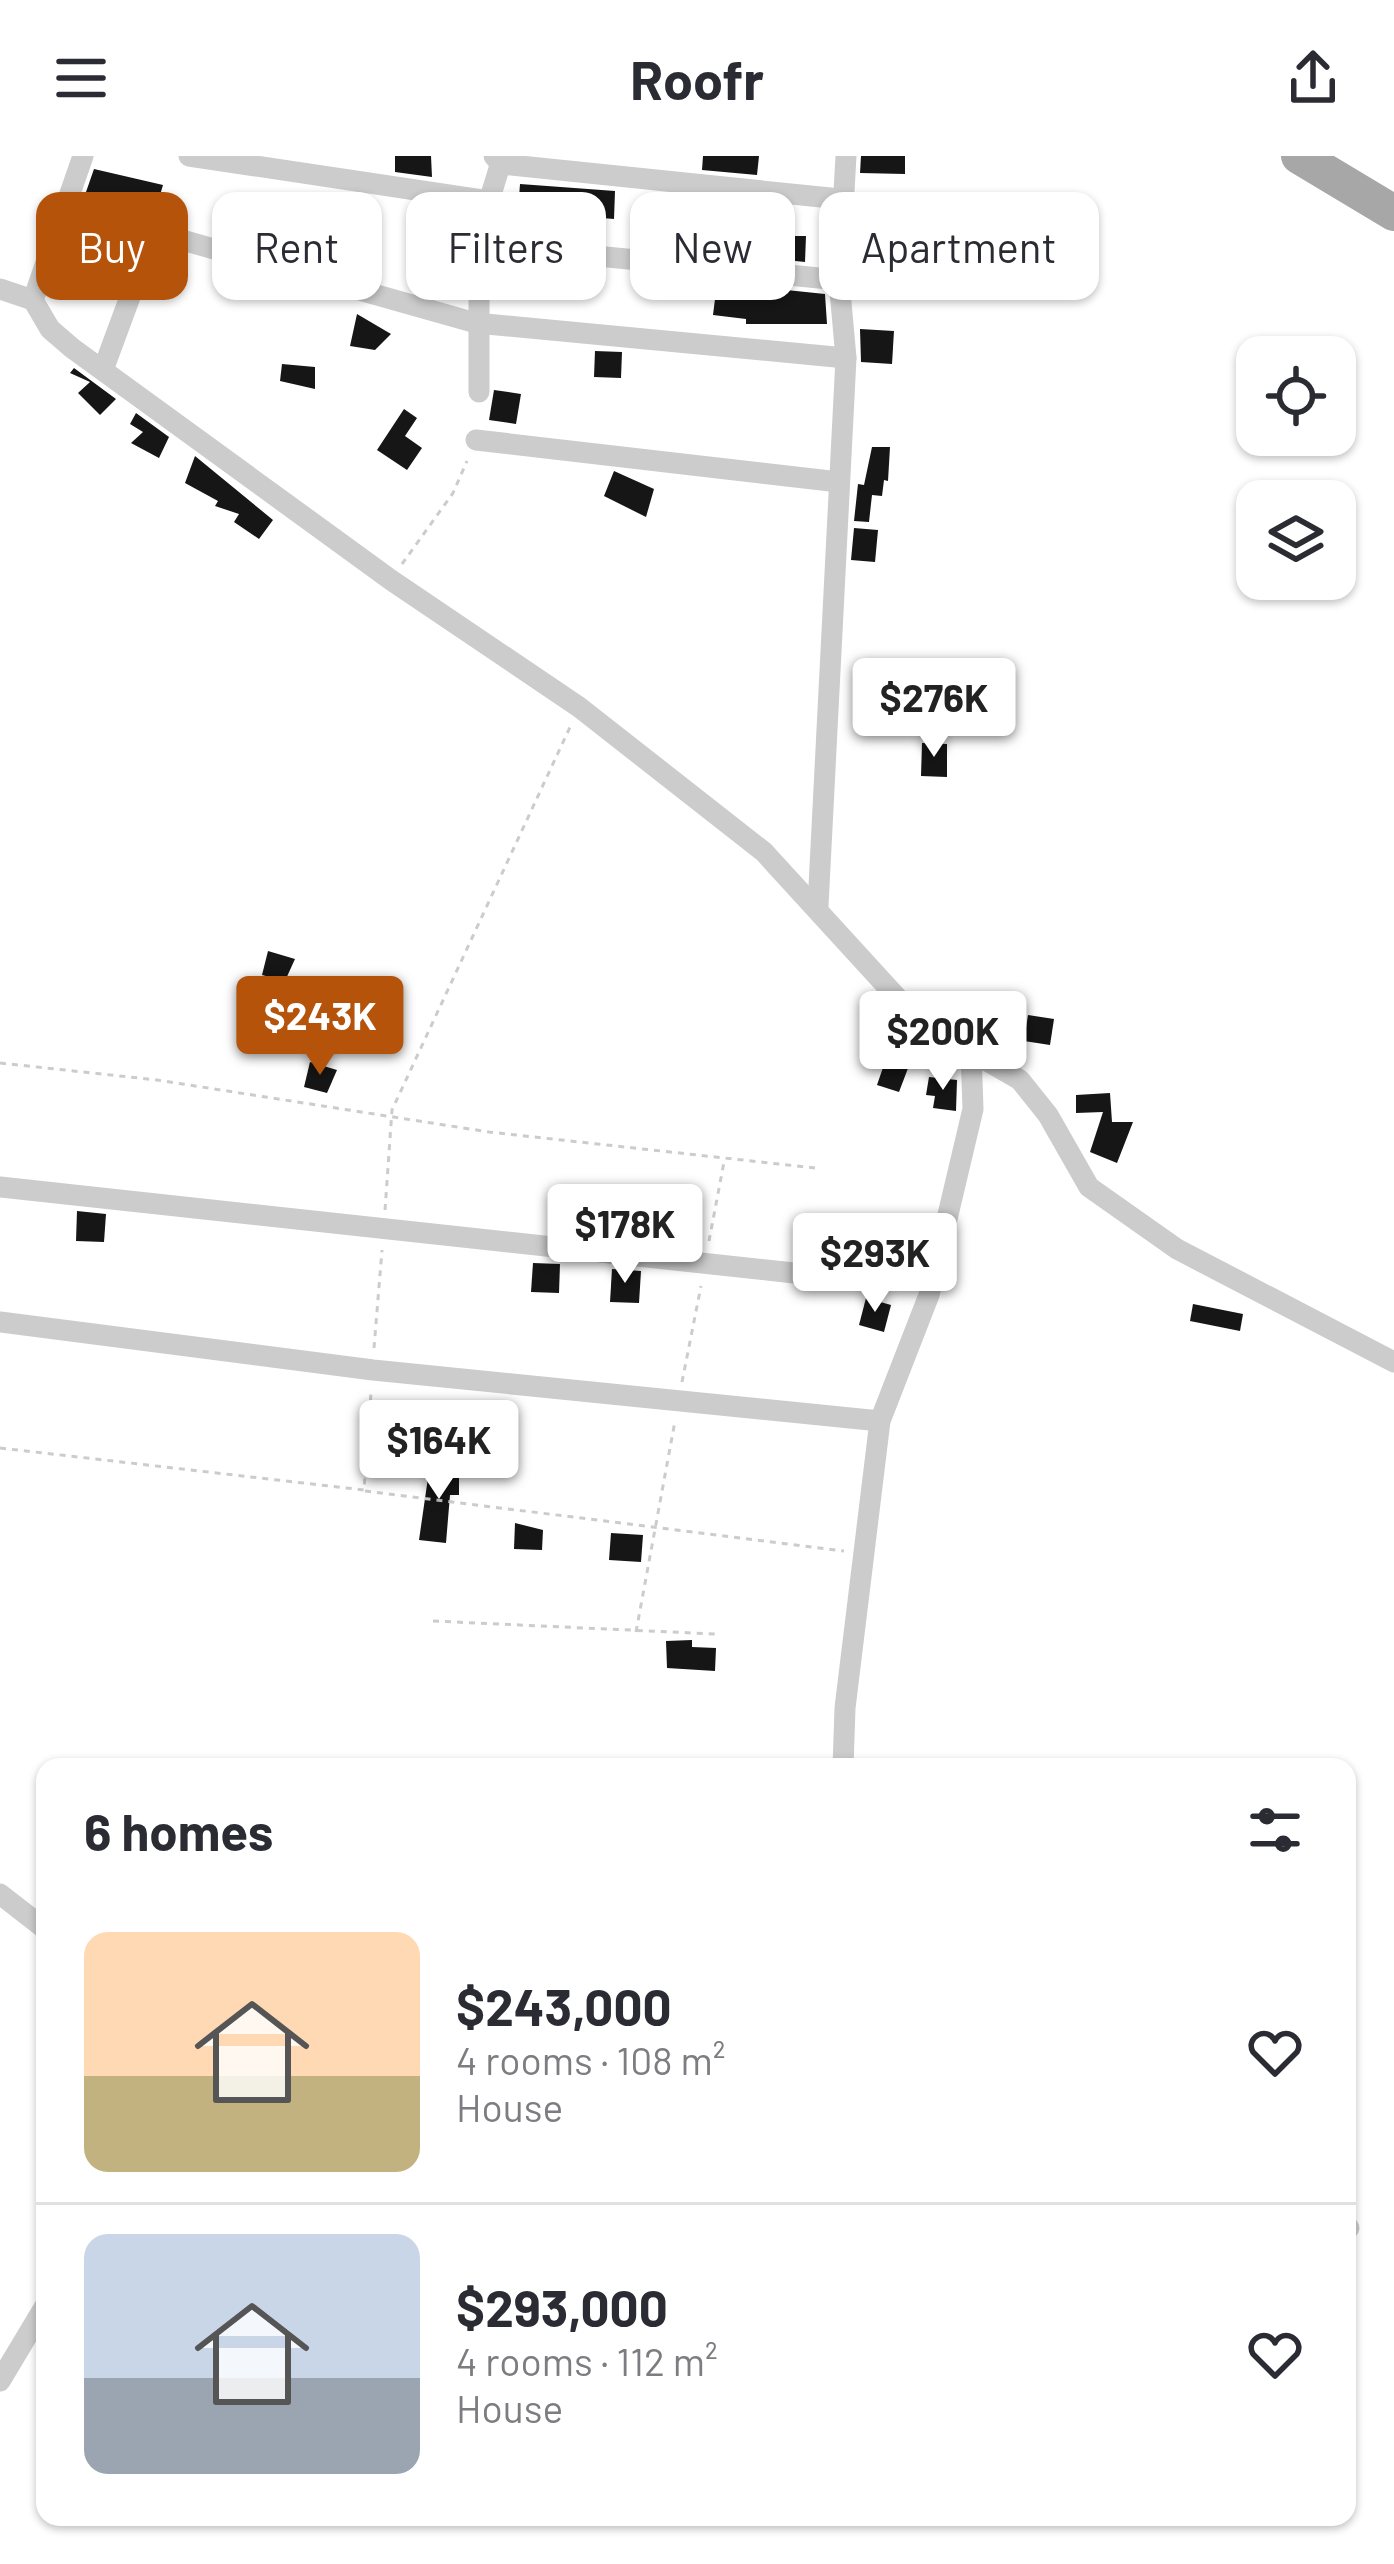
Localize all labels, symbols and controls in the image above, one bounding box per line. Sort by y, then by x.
icon: menu [48,45,114,111]
icon: share [1280,45,1346,111]
text: Roofr [630,46,764,111]
chip: Buy [36,192,188,300]
chip: Rent [212,192,382,300]
chip: Filters [406,192,606,300]
chip: New [630,192,795,300]
chip: Apartment [819,192,1099,300]
map controls [1236,336,1356,600]
button: locate [1236,336,1356,456]
button: layers [1236,480,1356,600]
pin: $276K [850,658,1018,760]
text: $276K [880,673,988,720]
pin: $243K [236,976,404,1078]
text: $243K [263,991,377,1038]
pin: $200K [859,991,1027,1093]
text: $200K [886,1006,1000,1053]
pin: $178K [541,1184,709,1286]
text: $178K [575,1199,675,1246]
pin: $293K [791,1213,959,1315]
text: $293K [820,1228,930,1275]
pin: $164K [355,1400,523,1502]
text: $164K [386,1415,492,1462]
icon: filters [1242,1797,1308,1863]
text: 6 homes [84,1800,273,1861]
text: $243,000 [456,1975,672,2036]
icon: home [180,1980,324,2124]
icon: heart [1242,2019,1308,2085]
text: 4 rooms · 108 m² [456,2036,725,2083]
text: House [456,2083,563,2130]
text: $293,000 [456,2276,668,2337]
icon: home [180,2282,324,2426]
icon: heart [1242,2321,1308,2387]
text: 4 rooms · 112 m² [456,2337,718,2384]
text: House [456,2384,563,2431]

